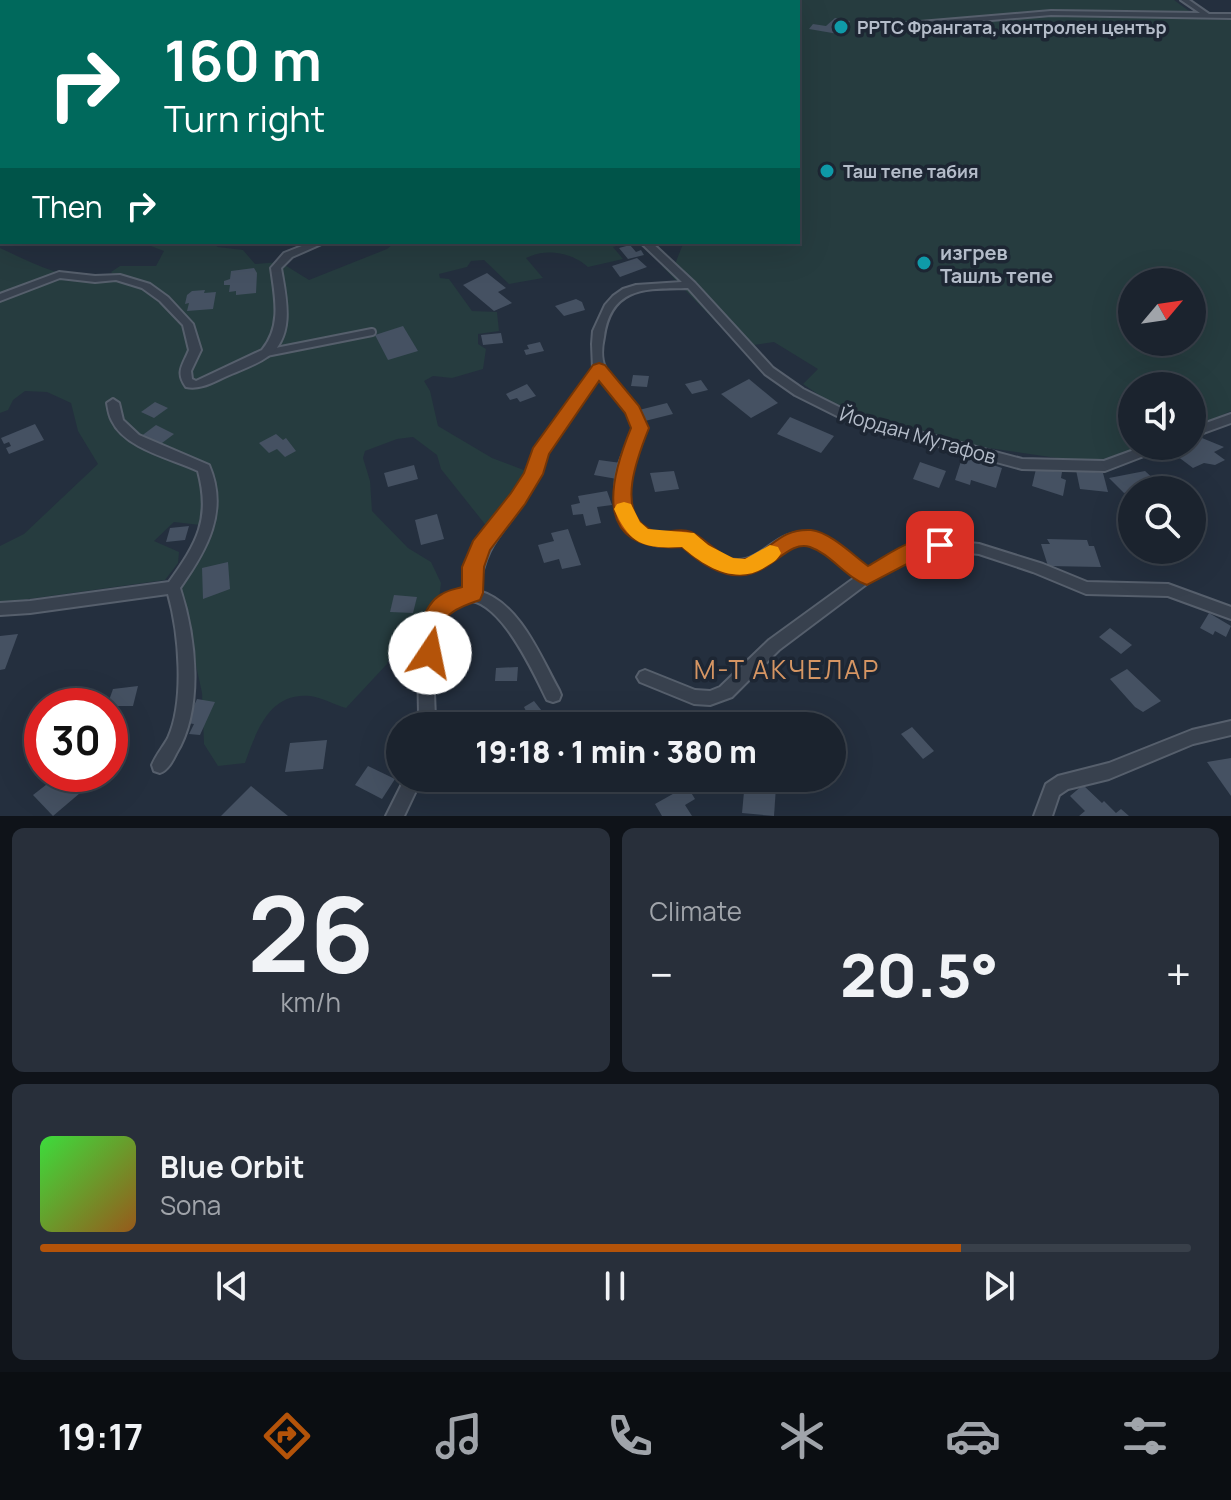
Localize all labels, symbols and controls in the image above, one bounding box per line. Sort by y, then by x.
place label: РРТС Франгата, контролен център [857,15,1167,39]
marker: РРТС Франгата, контролен център [832,18,850,36]
text: 160 m [164,21,322,98]
icon: right [32,32,136,136]
text: Turn right [164,94,325,143]
place label: Таш тепе табия [843,159,979,183]
marker: Таш тепе табия [818,162,836,180]
icon: right [119,184,163,228]
text: Then [32,186,103,227]
place label: изгрев Ташлъ тепе [940,239,1053,289]
marker: изгрев Ташлъ тепе [915,254,933,272]
north arrow [1118,268,1206,356]
map controls [1118,268,1206,564]
button: sound [1118,372,1206,460]
street label: Йордан Мутафов [837,400,1000,470]
button: search [1118,476,1206,564]
pin [906,511,974,579]
icon: arrive [918,523,962,567]
position arrow [388,611,472,695]
district label: М-Т АКЧЕЛАР [694,651,880,687]
speed limit sign: 30 [24,688,128,792]
text: 19:18 · 1 min · 380 m [475,731,757,772]
text: 26 [247,861,374,1003]
text: Climate [650,893,742,929]
text: 20.5° [840,933,999,1015]
text: − [650,944,673,1004]
text: + [1166,944,1191,1004]
text: km/h [281,984,341,1020]
text: Blue Orbit [160,1146,305,1187]
text: Sona [160,1187,221,1223]
icon: previous [210,1264,254,1308]
icon: pause [593,1264,637,1308]
icon: next [977,1264,1021,1308]
icon: directions [259,1408,315,1464]
icon: music [431,1408,487,1464]
icon: phone [602,1408,658,1464]
icon: climate [774,1408,830,1464]
icon: car [945,1408,1001,1464]
icon: filters [1117,1408,1173,1464]
text: 19:17 [58,1412,143,1461]

